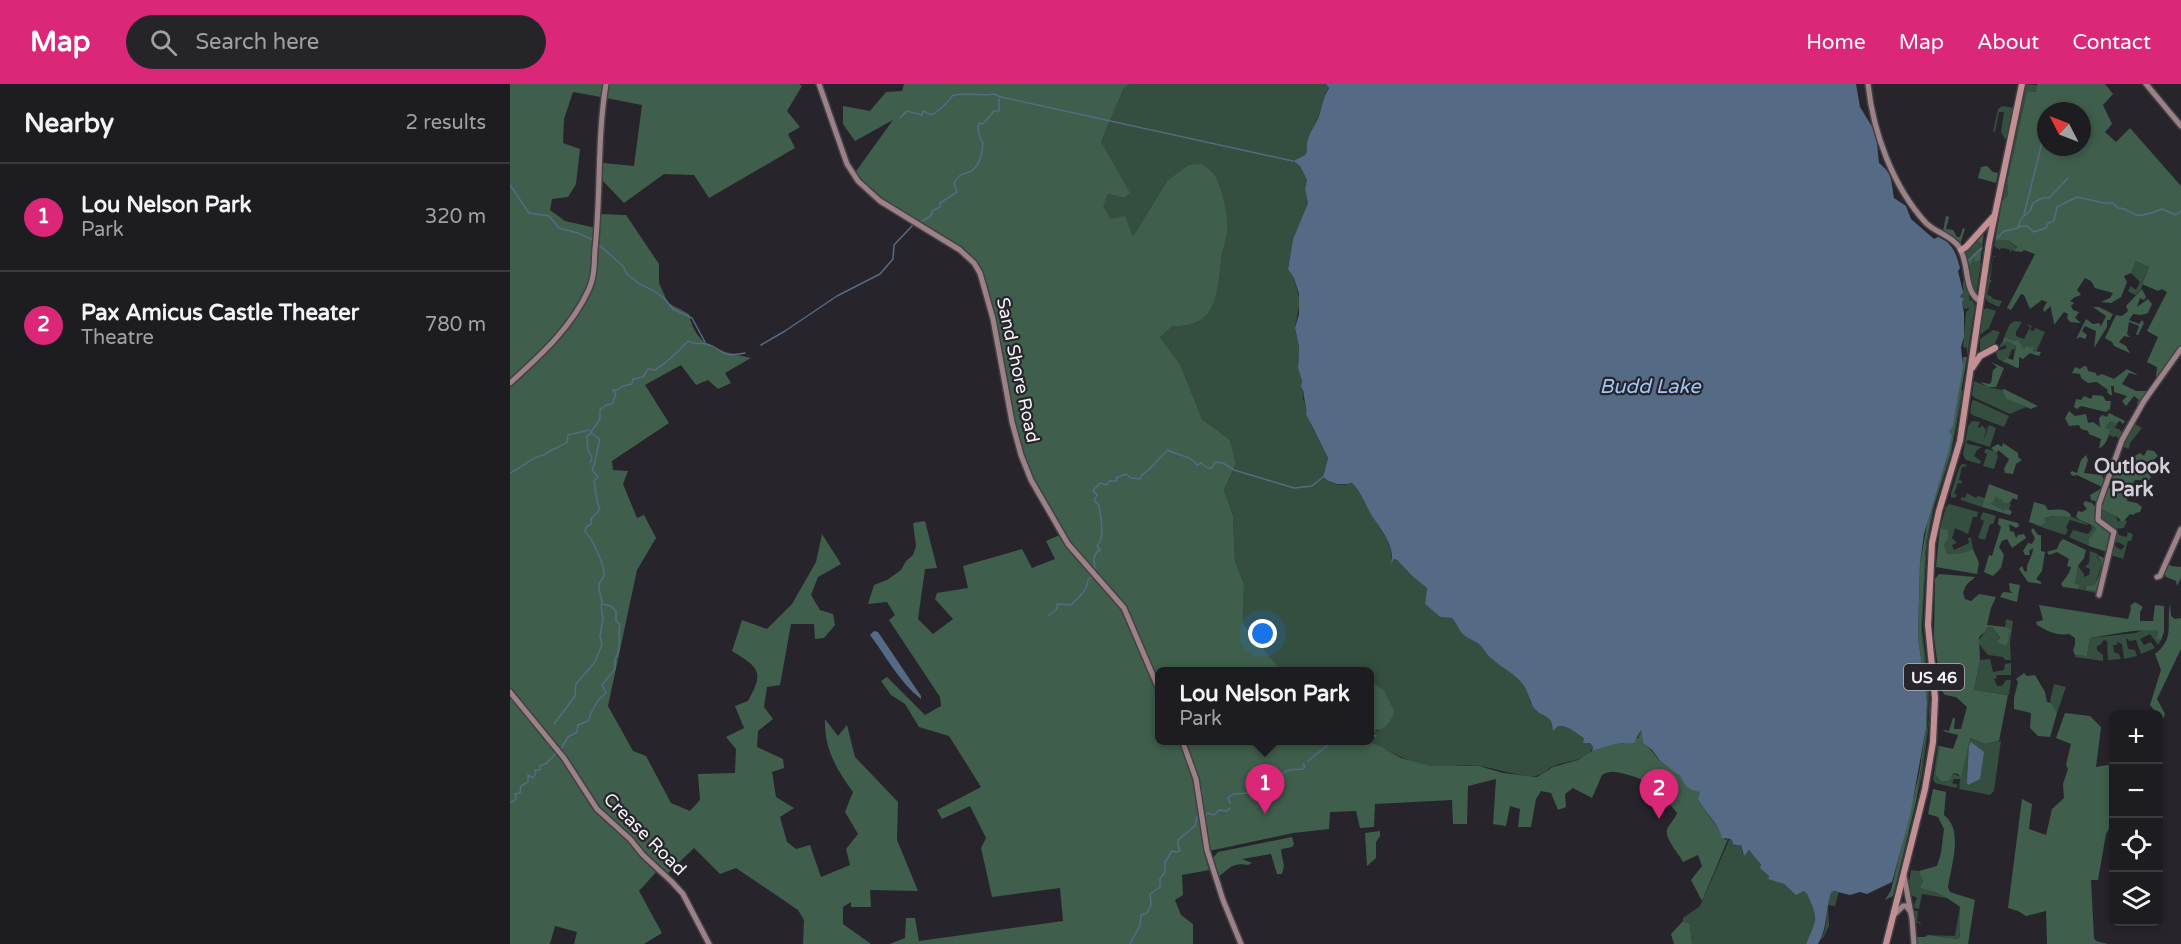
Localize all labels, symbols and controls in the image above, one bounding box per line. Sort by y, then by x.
search box [126,15,546,69]
text: Map [30,25,90,59]
icon: search [147,26,180,59]
text: Search here [195,29,319,55]
text: Home [1806,30,1866,55]
text: Map [1899,30,1944,55]
text: About [1977,30,2039,55]
text: Contact [2072,30,2151,55]
north arrow [2037,102,2091,156]
text: Nearby [24,108,114,139]
text: 2 results [406,111,486,135]
text: Lou Nelson Park [81,192,252,218]
text: 1 [37,205,50,229]
text: 320 m [425,205,486,229]
text: Park [81,218,124,242]
street label: Sand Shore Road [992,295,1044,445]
text: Pax Amicus Castle Theater [81,300,359,326]
text: 2 [37,313,50,337]
text: 780 m [425,313,486,337]
text: Theatre [81,326,154,350]
water label: Budd Lake [1599,375,1702,399]
district label: Outlook Park [2094,455,2170,502]
your location [1248,619,1277,648]
road number: US 46 [1904,664,1964,690]
popup [1155,667,1374,745]
text: Lou Nelson Park [1179,681,1350,707]
text: Park [1179,707,1222,731]
map controls [2109,710,2163,926]
button: + [2109,710,2163,764]
pin: 1 [1246,764,1284,814]
button: − [2109,764,2163,818]
pin: 2 [1640,770,1678,819]
street label: Crease Road [599,788,691,880]
button: locate [2109,818,2163,872]
button: layers [2109,872,2163,926]

